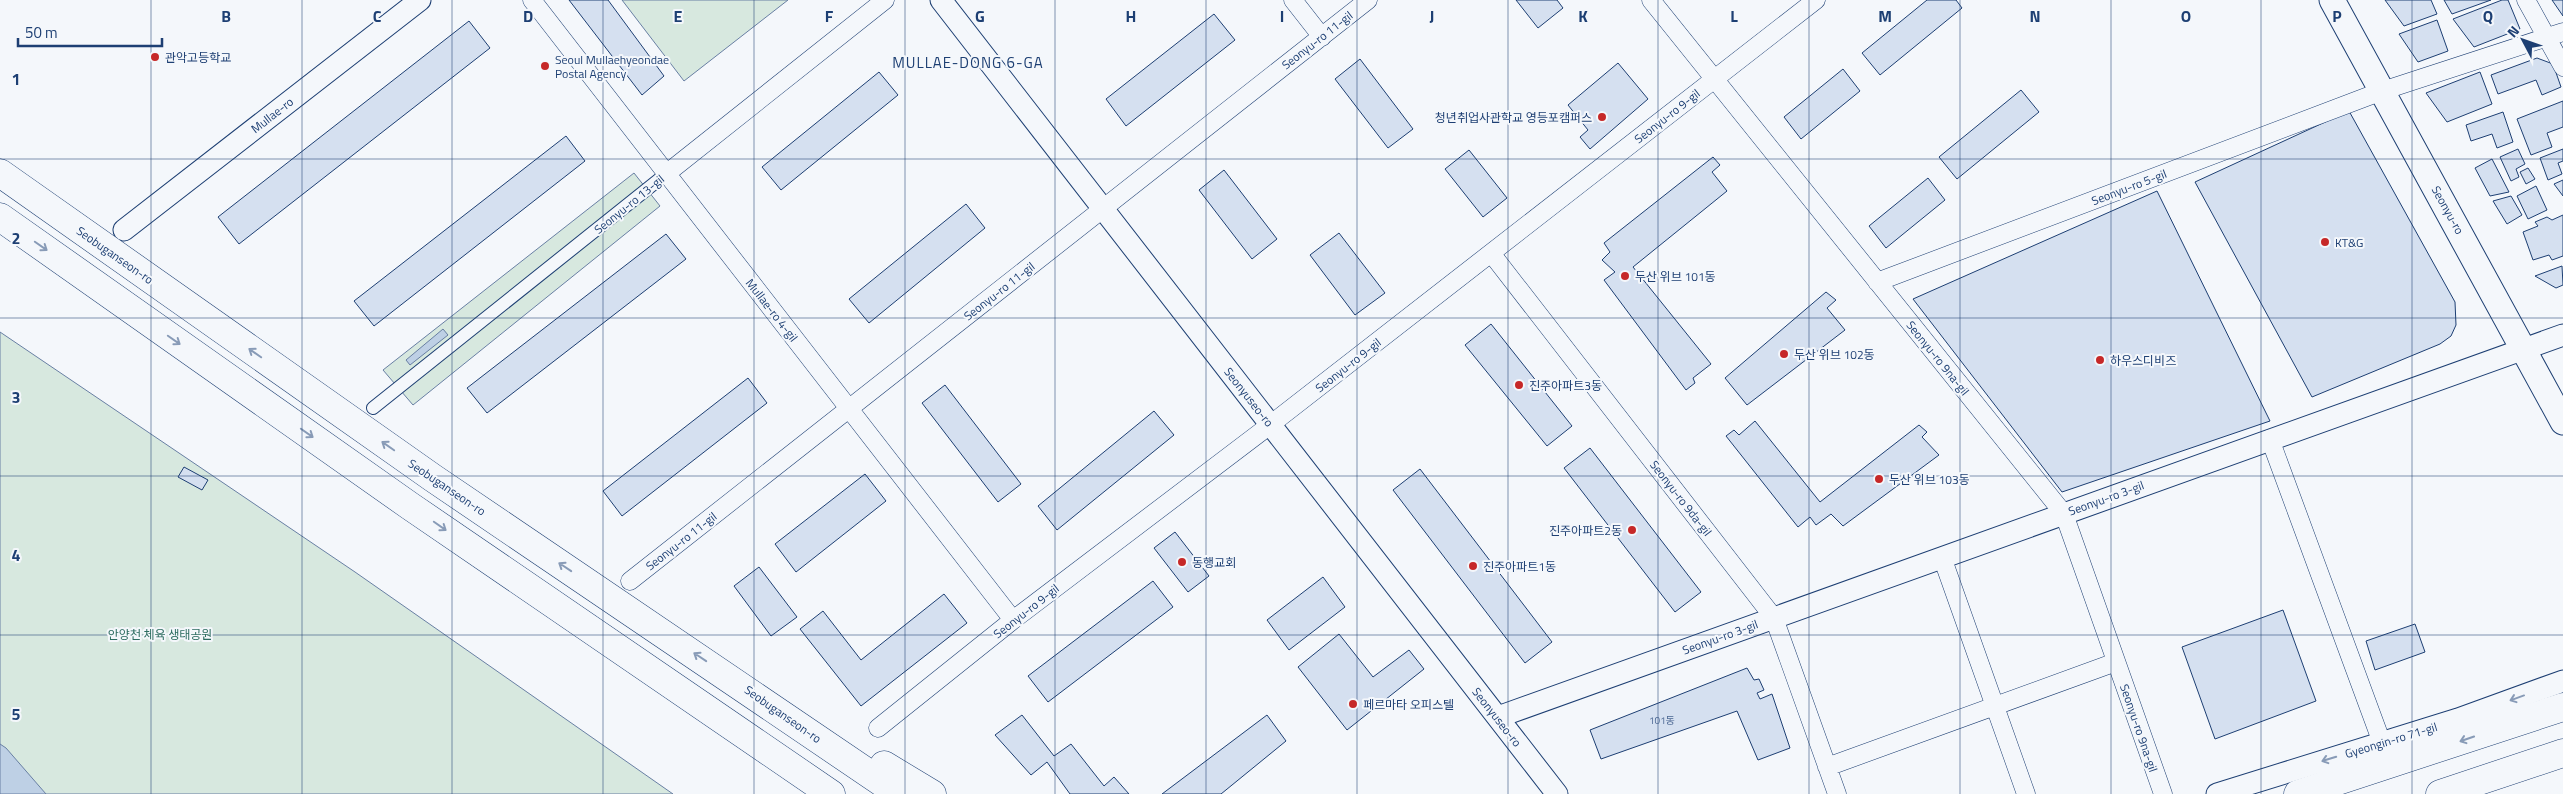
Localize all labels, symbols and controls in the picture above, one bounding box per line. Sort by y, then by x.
text: B [221,4,231,28]
text: C [373,4,382,28]
text: D [523,4,533,28]
text: E [674,4,683,28]
text: F [825,4,834,28]
text: G [975,4,985,28]
text: H [1126,4,1136,28]
text: I [1280,4,1284,28]
text: J [1430,4,1434,28]
text: K [1578,4,1588,28]
text: L [1730,4,1738,28]
text: M [1878,4,1892,28]
text: N [2029,4,2041,28]
text: O [2181,4,2191,28]
text: P [2332,4,2342,28]
text: Q [2483,4,2493,28]
street label: Seonyu-ro 11-gil [1277,6,1357,74]
scale bar [18,15,161,47]
north arrow [2498,15,2548,65]
text: 50 m [25,21,58,44]
text: N [2502,21,2524,42]
place label: 관악고등학교 [165,48,231,67]
place label: Seoul Mullaehyeondae Postal Agency [555,50,669,83]
marker: 관악고등학교 [149,51,161,63]
district label: MULLAE-DONG 6-GA [892,51,1044,74]
marker: Seoul Mullaehyeondae Postal Agency [539,60,551,72]
text: 1 [12,67,20,91]
street label: Seonyu-ro 9-gil [1630,84,1704,148]
street label: Mullae-ro [247,92,297,138]
place label: 청년취업사관학교 영등포캠퍼스 [1435,108,1592,127]
marker: 청년취업사관학교 영등포캠퍼스 [1596,111,1608,123]
street label: Seonyu-ro 5-gil [2089,164,2169,210]
street label: Seonyu-ro 13-gil [590,170,668,238]
street label: Seonyu-ro [2427,182,2469,238]
street label: Seobuganseon-ro [73,221,157,289]
text: 2 [12,226,20,250]
place label: KT&G [2335,233,2363,252]
marker: KT&G [2319,236,2331,248]
one-way arrow [34,241,48,251]
street label: Seonyu-ro 11-gil [959,257,1039,325]
place label: 두산 위브 101동 [1635,267,1716,286]
marker: 두산 위브 101동 [1619,270,1631,282]
street label: Mullae-ro 4-gil [741,274,803,346]
street label: Seonyu-ro 9na-gil [1902,316,1974,400]
street label: Seonyu-ro 9-gil [1311,333,1385,397]
one-way arrow [167,334,180,345]
place label: 두산 위브 102동 [1794,345,1875,364]
one-way arrow [248,348,262,358]
marker: 두산 위브 102동 [1778,348,1790,360]
place label: 하우스디비즈 [2110,351,2176,370]
marker: 하우스디비즈 [2094,354,2106,366]
street label: Seonyuseo-ro [1220,363,1278,431]
place label: 진주아파트3동 [1529,376,1602,395]
marker: 진주아파트3동 [1513,379,1525,391]
text: 3 [12,385,20,409]
one-way arrow [299,428,313,438]
one-way arrow [381,441,395,451]
street label: Seobuganseon-ro [404,454,490,520]
street label: Seonyu-ro 9da-gil [1645,456,1717,540]
place label: 두산 위브 103동 [1889,470,1970,489]
marker: 두산 위브 103동 [1873,473,1885,485]
street label: Seonyu-ro 3-gil [2066,476,2146,520]
street label: Seonyu-ro 11-gil [641,507,721,575]
one-way arrow [432,521,446,531]
place label: 진주아파트2동 [1549,521,1622,540]
marker: 진주아파트2동 [1626,524,1638,536]
text: 4 [12,543,21,567]
place label: 동행교회 [1192,553,1236,572]
marker: 동행교회 [1176,556,1188,568]
place label: 진주아파트1동 [1483,557,1556,576]
marker: 진주아파트1동 [1467,560,1479,572]
one-way arrow [559,562,573,572]
street label: Seonyu-ro 9-gil [989,579,1063,643]
street label: Seonyu-ro 3-gil [1680,615,1760,659]
park label: 안양천 체육 생태공원 [108,625,212,644]
one-way arrow [694,652,708,662]
street label: Seobuganseon-ro [741,680,825,748]
street label: Seonyu-ro 9na-gil [2115,682,2163,774]
street label: Seonyuseo-ro [1468,683,1526,751]
one-way arrow [2510,694,2525,703]
place label: 페르마타 오피스텔 [1363,695,1454,714]
marker: 페르마타 오피스텔 [1347,698,1359,710]
text: 5 [12,702,21,726]
house number: 101동 [1649,713,1675,728]
street label: Gyeongin-ro 71-gil [2343,717,2439,763]
one-way arrow [2460,735,2475,744]
one-way arrow [2322,755,2338,764]

